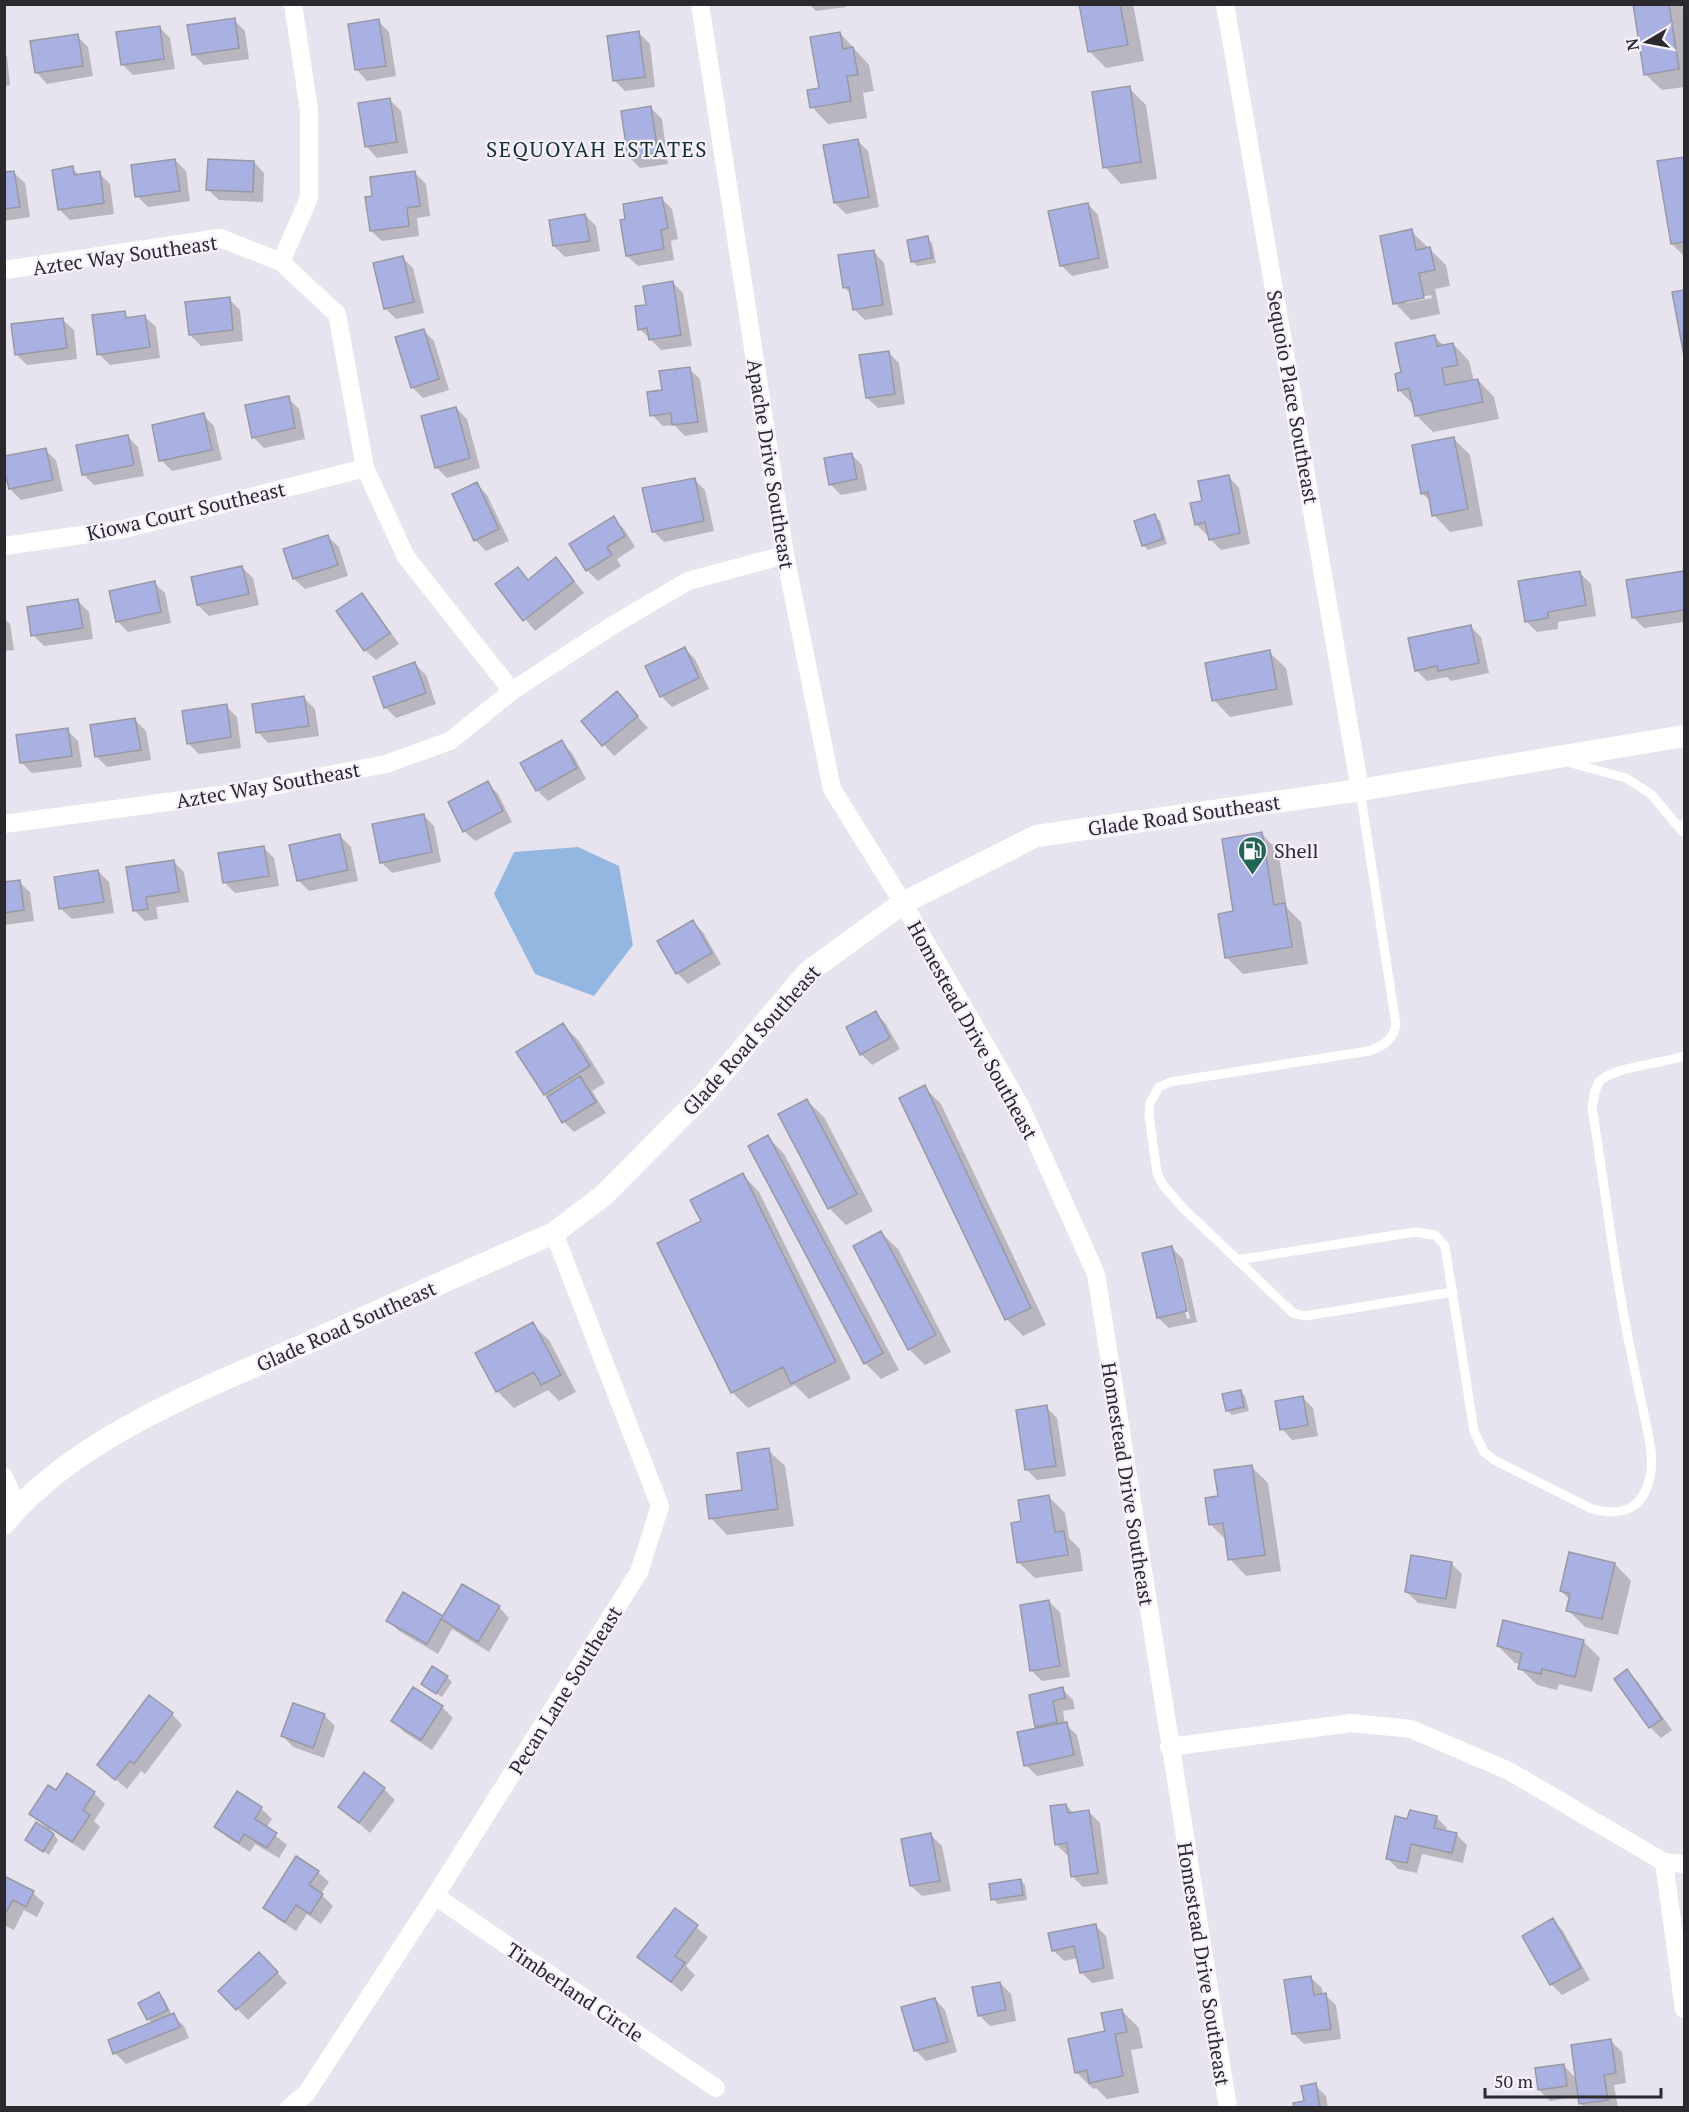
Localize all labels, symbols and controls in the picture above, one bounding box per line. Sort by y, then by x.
north arrow [1617,12,1677,72]
text: N [1620,37,1644,52]
district label: SEQUOYAH ESTATES [486,135,708,163]
street label: Aztec Way Southeast [31,229,220,281]
street label: Sequoio Place Southeast [1261,288,1325,507]
street label: Apache Drive Southeast [741,357,801,572]
street label: Kiowa Court Southeast [84,475,288,547]
street label: Aztec Way Southeast [174,755,363,814]
street label: Glade Road Southeast [1086,788,1283,842]
fuel station icon: Shell [1237,834,1269,876]
place label: Shell [1274,837,1319,864]
street label: Homestead Drive Southeast [901,916,1045,1145]
street label: Glade Road Southeast [676,958,826,1121]
street label: Glade Road Southeast [252,1274,441,1378]
street label: Homestead Drive Southeast [1095,1360,1161,1608]
street label: Pecan Lane Southeast [502,1600,628,1779]
street label: Homestead Drive Southeast [1171,1840,1237,2088]
street label: Timberland Circle [501,1936,649,2048]
scale bar [1485,2061,1660,2099]
text: 50 m [1494,2069,1534,2093]

